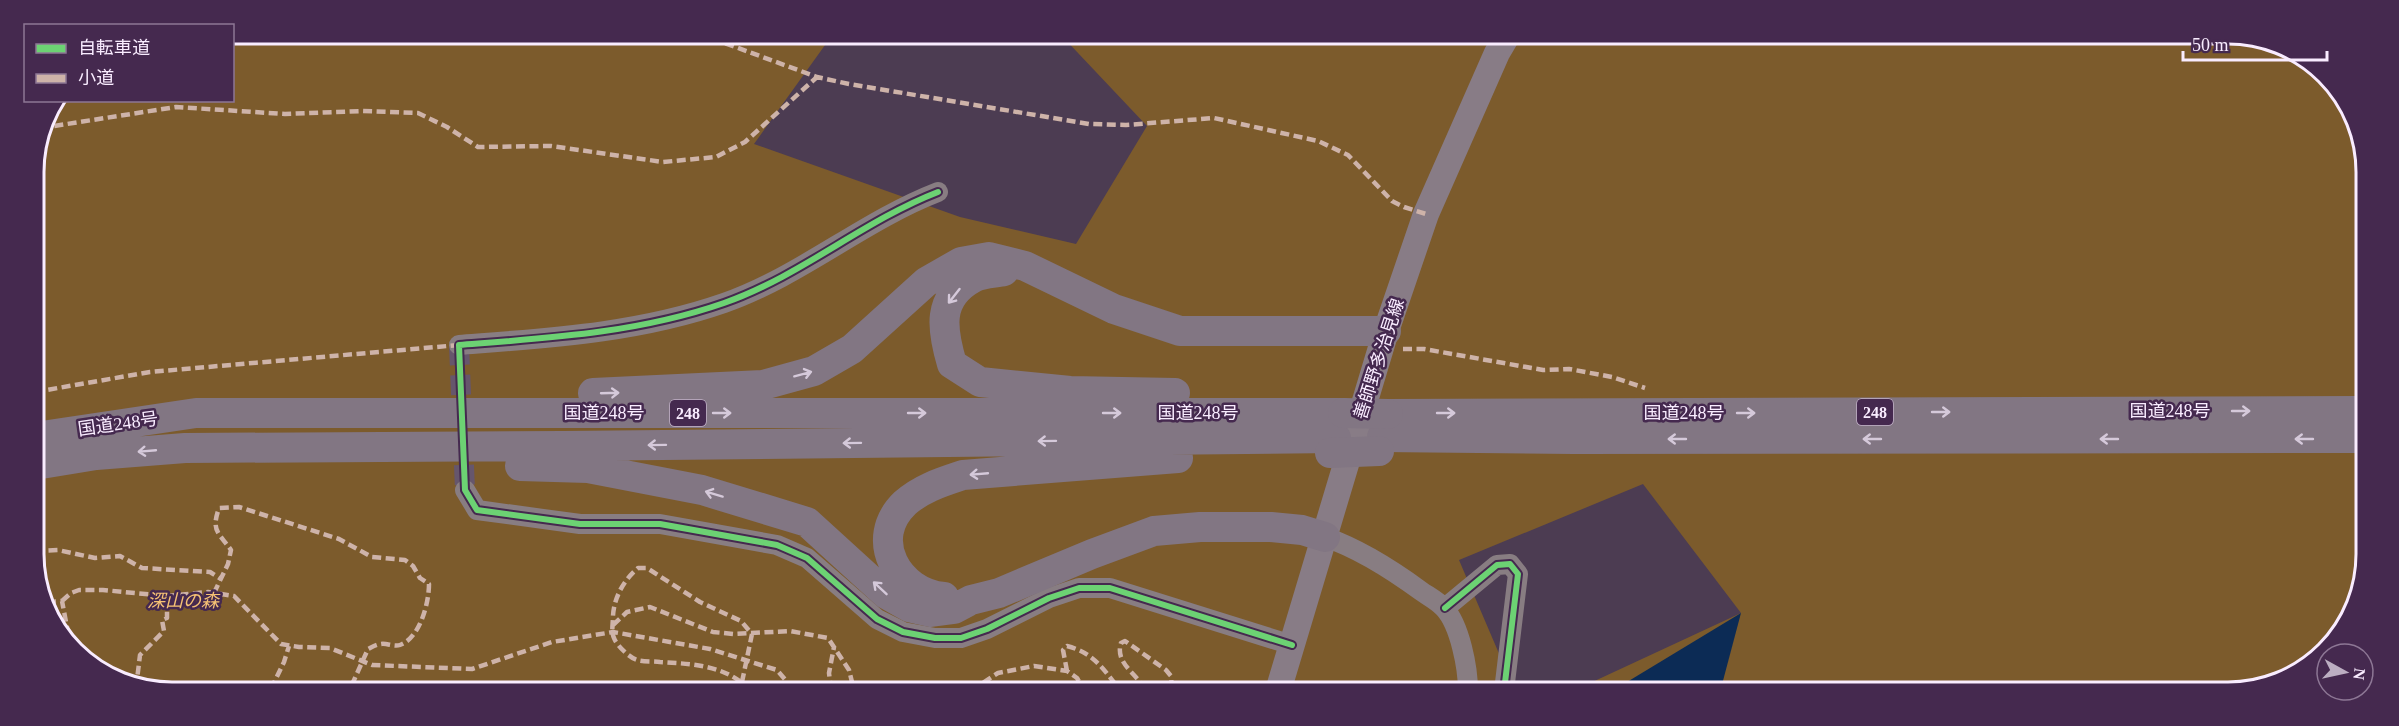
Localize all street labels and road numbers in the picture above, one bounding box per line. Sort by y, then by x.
street label: 善師野多治見線 [1350,296,1408,422]
road number: 248 [1857,399,1893,425]
road number: 248 [670,400,706,426]
street label: 国道248号 [2130,401,2211,421]
street label: 国道248号 [564,403,645,423]
street label: 国道248号 [1158,403,1239,423]
street label: 国道248号 [1644,403,1725,423]
street label: 国道248号 [77,408,159,440]

